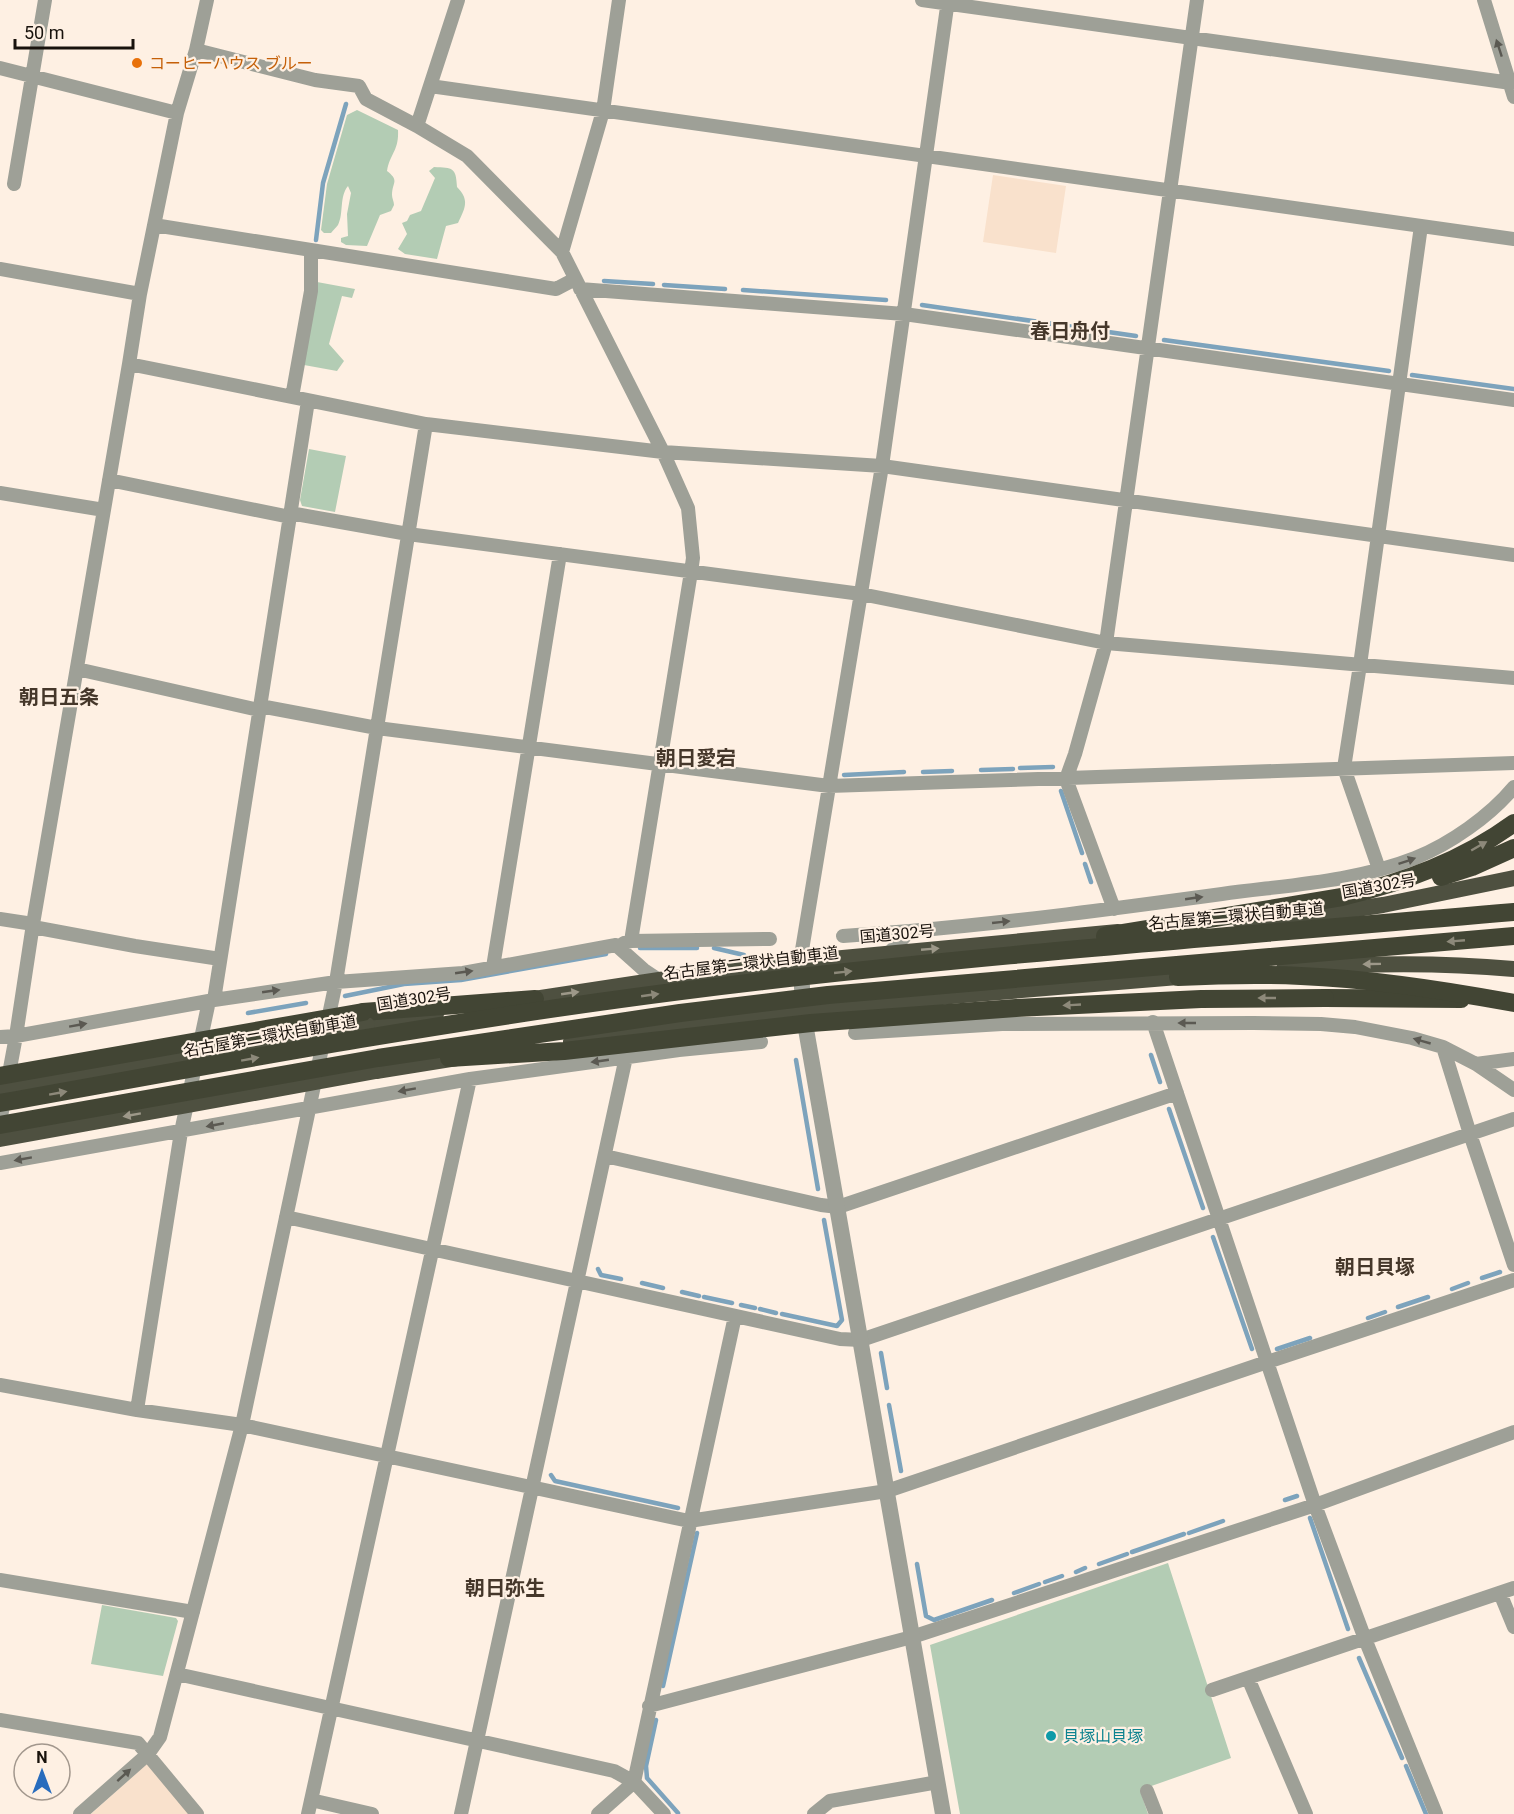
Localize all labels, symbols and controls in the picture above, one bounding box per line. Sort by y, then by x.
scale bar [15,12,134,50]
text: 50 m [24,22,64,43]
one-way arrow [1494,39,1504,57]
place label: コーヒーハウス ブルー [149,54,313,73]
marker: コーヒーハウス ブルー [130,56,144,70]
district label: 春日舟付 [1030,319,1110,343]
district label: 朝日五条 [19,685,99,709]
district label: 朝日愛宕 [656,746,736,770]
one-way arrow [1471,841,1487,852]
one-way arrow [1398,855,1416,865]
street label: 国道302号 [1340,870,1418,902]
one-way arrow [1185,893,1204,902]
street label: 名古屋第二環状自動車道 [1147,899,1325,933]
one-way arrow [991,917,1010,926]
street label: 国道302号 [859,921,935,947]
one-way arrow [1446,937,1465,946]
street label: 名古屋第二環状自動車道 [662,943,840,983]
one-way arrow [921,944,940,954]
one-way arrow [1362,959,1381,969]
one-way arrow [455,967,474,976]
one-way arrow [834,967,853,976]
street label: 国道302号 [375,984,453,1014]
one-way arrow [261,987,280,996]
one-way arrow [560,989,579,998]
one-way arrow [640,991,659,1000]
one-way arrow [1257,993,1276,1003]
one-way arrow [1063,1000,1082,1009]
street label: 名古屋第二環状自動車道 [182,1011,358,1061]
one-way arrow [1177,1018,1196,1027]
one-way arrow [69,1020,88,1029]
one-way arrow [1413,1036,1431,1045]
one-way arrow [240,1054,259,1063]
one-way arrow [590,1056,609,1065]
one-way arrow [397,1086,416,1095]
one-way arrow [48,1088,67,1097]
one-way arrow [123,1111,142,1120]
one-way arrow [206,1121,225,1130]
one-way arrow [14,1155,33,1164]
district label: 朝日貝塚 [1335,1255,1415,1279]
district label: 朝日弥生 [465,1576,545,1600]
place label: 貝塚山貝塚 [1063,1727,1143,1746]
marker: 貝塚山貝塚 [1044,1729,1058,1743]
north arrow [12,1742,72,1802]
text: N [36,1748,48,1767]
one-way arrow [116,1769,131,1782]

